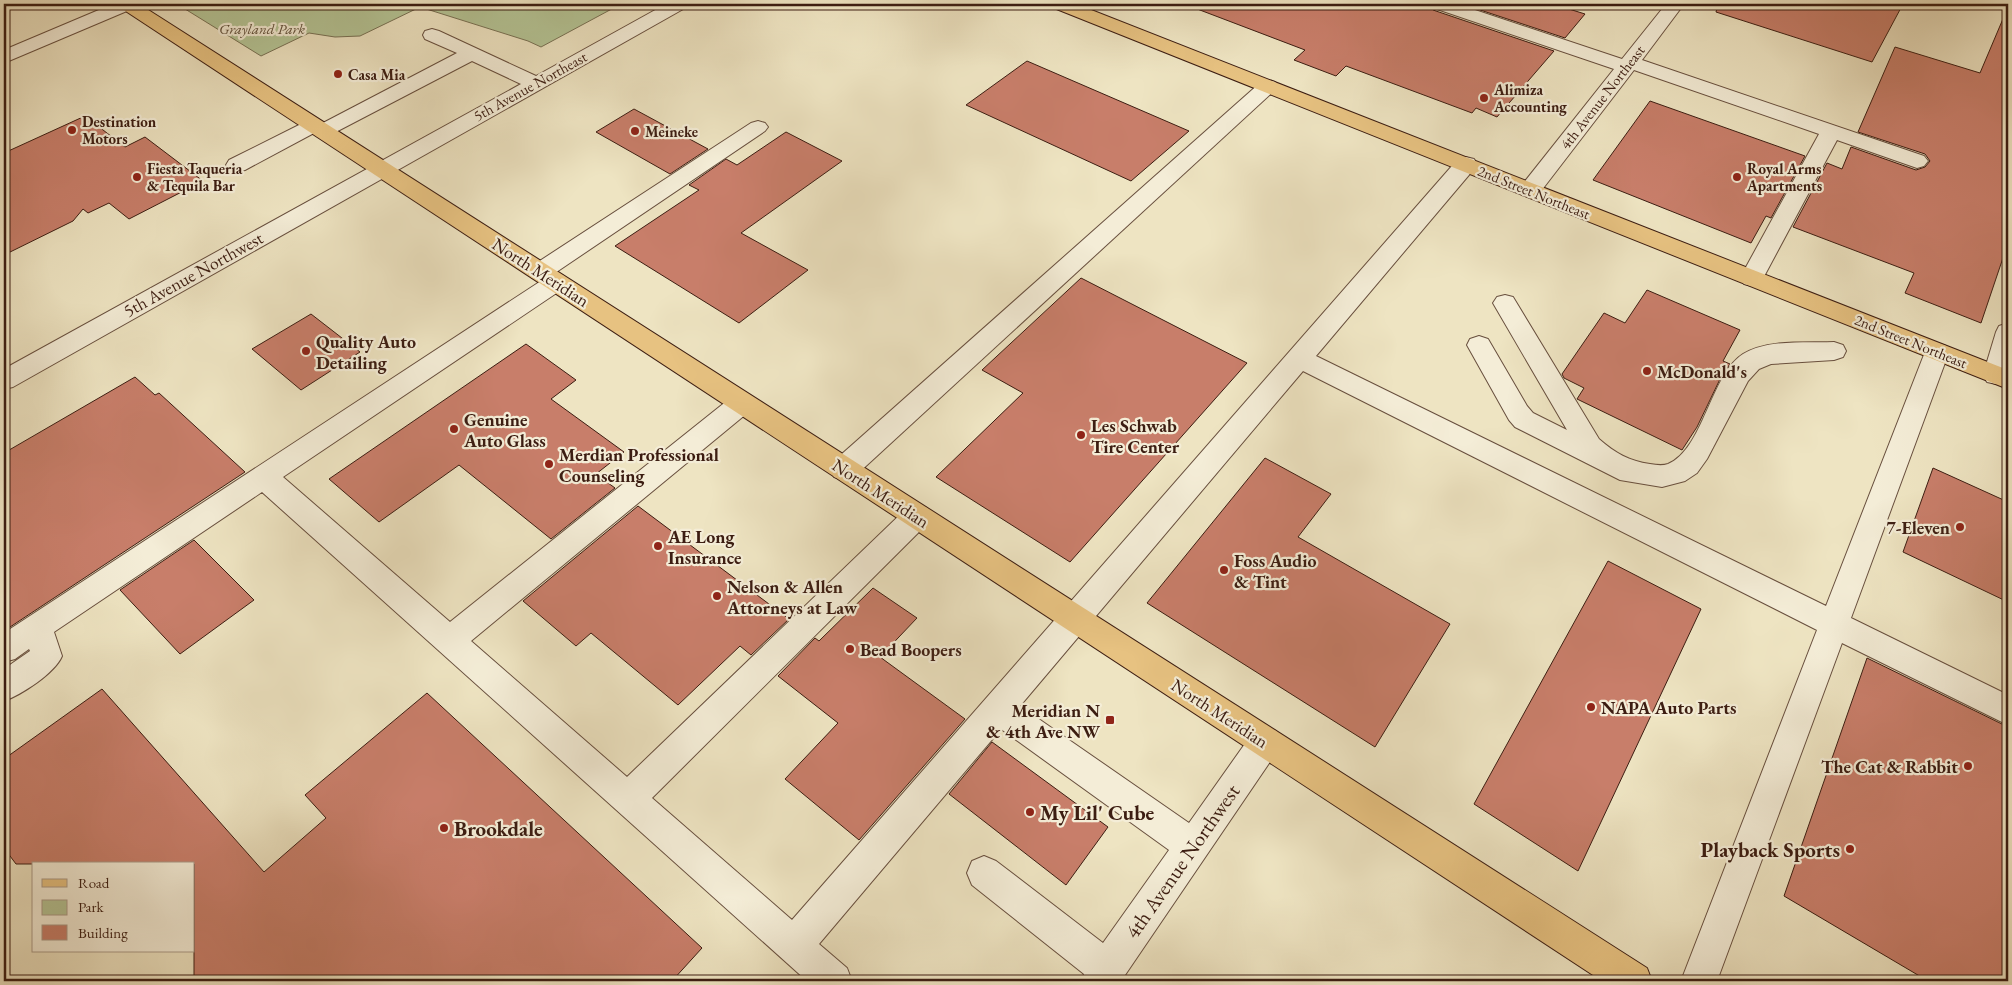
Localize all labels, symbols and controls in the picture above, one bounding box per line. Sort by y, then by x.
park label: Grayland Park [219,19,305,38]
street label: 4th Avenue Northeast [1555,41,1649,153]
street label: 5th Avenue Northeast [470,47,590,125]
place label: Casa Mia [348,65,406,84]
marker: Casa Mia [332,68,344,80]
place label: Alimiza Accounting [1493,80,1567,116]
marker: Alimiza Accounting [1478,92,1490,104]
place label: Destination Motors [82,112,157,148]
place label: Meineke [645,122,698,141]
marker: Destination Motors [66,124,78,136]
marker: Meineke [629,125,641,137]
place label: Fiesta Taqueria & Tequila Bar [147,159,243,195]
place label: Royal Arms Apartments [1746,159,1822,195]
street label: 2nd Street Northeast [1475,161,1593,223]
marker: Fiesta Taqueria & Tequila Bar [131,171,143,183]
marker: Royal Arms Apartments [1731,171,1743,183]
street label: 5th Avenue Northwest [119,226,267,322]
street label: North Meridian [488,232,594,312]
street label: 2nd Street Northeast [1852,310,1970,372]
place label: Quality Auto Detailing [316,330,416,374]
marker: Quality Auto Detailing [300,345,312,357]
place label: McDonald's [1657,360,1747,383]
marker: McDonald's [1641,365,1653,377]
place label: Genuine Auto Glass [463,408,546,452]
place label: Les Schwab Tire Center [1091,414,1180,458]
marker: Genuine Auto Glass [448,423,460,435]
marker: Les Schwab Tire Center [1075,429,1087,441]
place label: Merdian Professional Counseling [559,443,719,487]
street label: North Meridian [828,453,934,533]
marker: Merdian Professional Counseling [543,458,555,470]
place label: 7-Eleven [1886,516,1950,539]
marker: 7-Eleven [1954,521,1966,533]
place label: AE Long Insurance [667,525,742,569]
marker: AE Long Insurance [652,540,664,552]
place label: Foss Audio & Tint [1234,549,1317,593]
marker: Foss Audio & Tint [1218,564,1230,576]
place label: Nelson & Allen Attorneys at Law [726,575,858,619]
marker: Nelson & Allen Attorneys at Law [711,590,723,602]
place label: Bead Boopers [860,638,962,661]
marker: Bead Boopers [844,643,856,655]
street label: North Meridian [1167,673,1273,753]
place label: NAPA Auto Parts [1601,696,1737,719]
place label: Meridian N & 4th Ave NW [986,699,1101,743]
marker: NAPA Auto Parts [1585,701,1597,713]
marker: Meridian N & 4th Ave NW [1104,714,1116,726]
place label: The Cat & Rabbit [1821,755,1958,778]
marker: The Cat & Rabbit [1962,760,1974,772]
street label: 4th Avenue Northwest [1119,778,1246,943]
place label: My Lil' Cube [1040,799,1155,826]
marker: My Lil' Cube [1024,806,1036,818]
place label: Brookdale [454,815,543,842]
marker: Brookdale [438,822,450,834]
place label: Playback Sports [1700,836,1840,863]
marker: Playback Sports [1844,843,1856,855]
legend [32,862,195,952]
text: Road [78,873,110,892]
text: Park [78,897,105,916]
text: Building [78,923,128,942]

